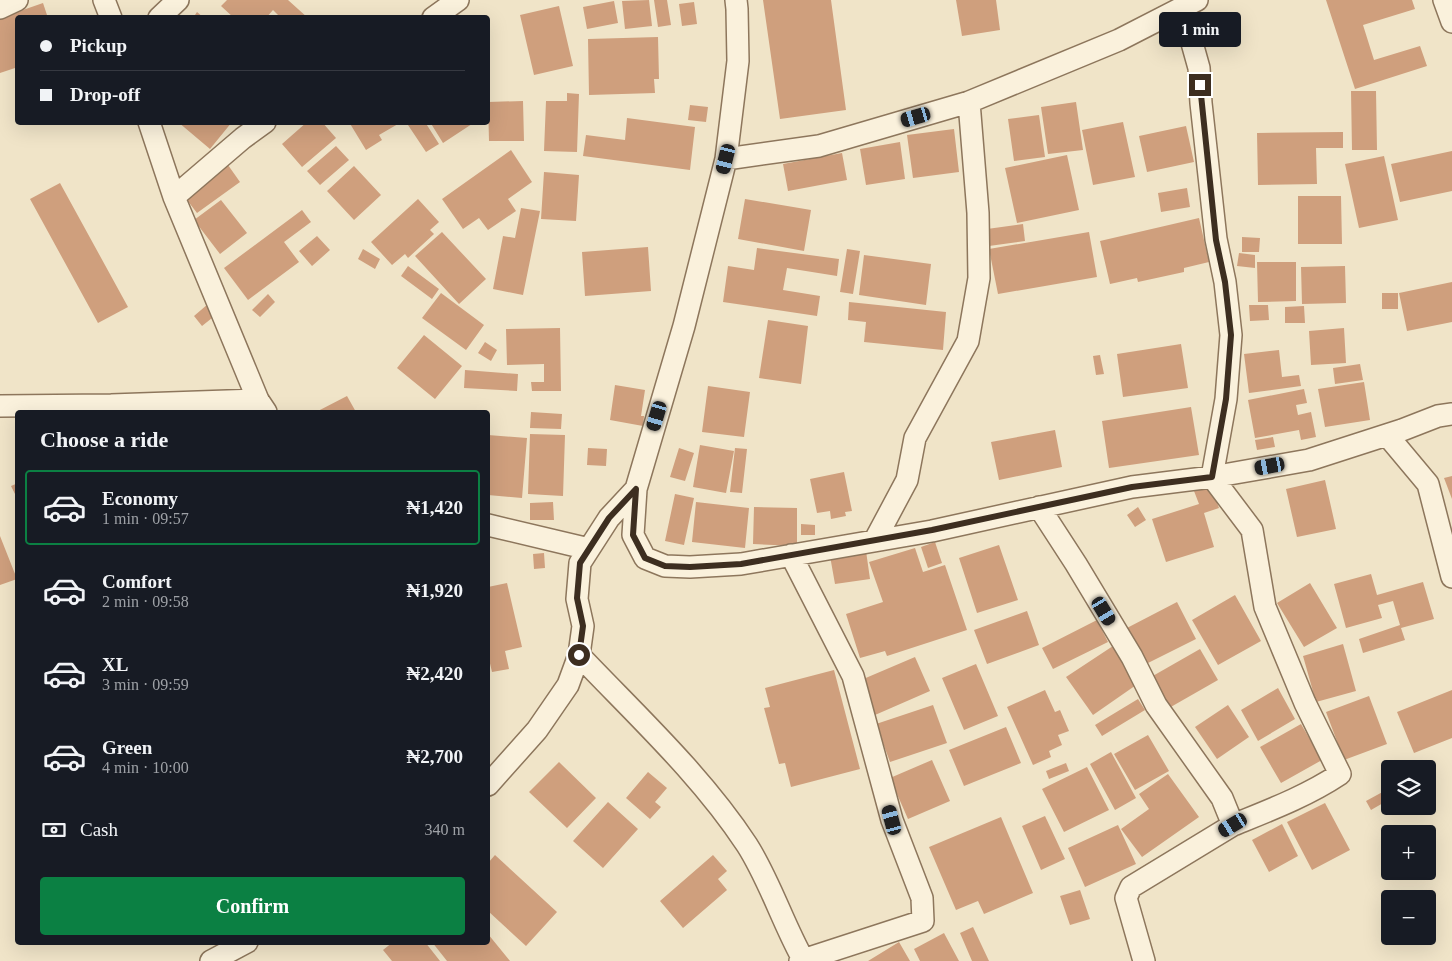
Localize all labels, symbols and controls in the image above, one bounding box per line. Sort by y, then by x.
callout: 1 min [1159,12,1241,48]
text: 1 min [1181,21,1219,38]
text: Pickup [70,35,127,56]
route end [1189,74,1211,96]
text: Drop-off [70,84,140,105]
car [899,106,932,128]
car [715,143,736,175]
car [645,399,668,433]
text: Choose a ride [40,427,168,452]
car [1253,456,1286,476]
icon: car [42,485,87,530]
text: Economy [102,488,178,509]
text: ₦1,420 [407,497,463,518]
text: 1 min · 09:57 [102,510,189,527]
icon: car [42,568,87,613]
text: Comfort [102,571,172,592]
text: ₦1,920 [407,580,463,601]
text: 2 min · 09:58 [102,593,189,610]
car [1089,594,1118,628]
route start [568,644,590,666]
icon: car [42,651,87,696]
text: XL [102,654,128,675]
text: ₦2,420 [407,663,463,684]
text: 3 min · 09:59 [102,676,189,693]
icon: car [42,734,87,779]
text: Green [102,737,152,758]
text: ₦2,700 [407,746,463,767]
text: 4 min · 10:00 [102,759,189,776]
map controls [1381,760,1436,945]
button: layers [1381,760,1436,815]
car [880,804,903,836]
car [1216,811,1249,839]
icon: cash [40,816,68,844]
text: Cash [80,819,118,840]
text: 340 m [425,821,465,838]
button: + [1381,825,1436,880]
button: Confirm [40,877,465,935]
button: − [1381,890,1436,945]

